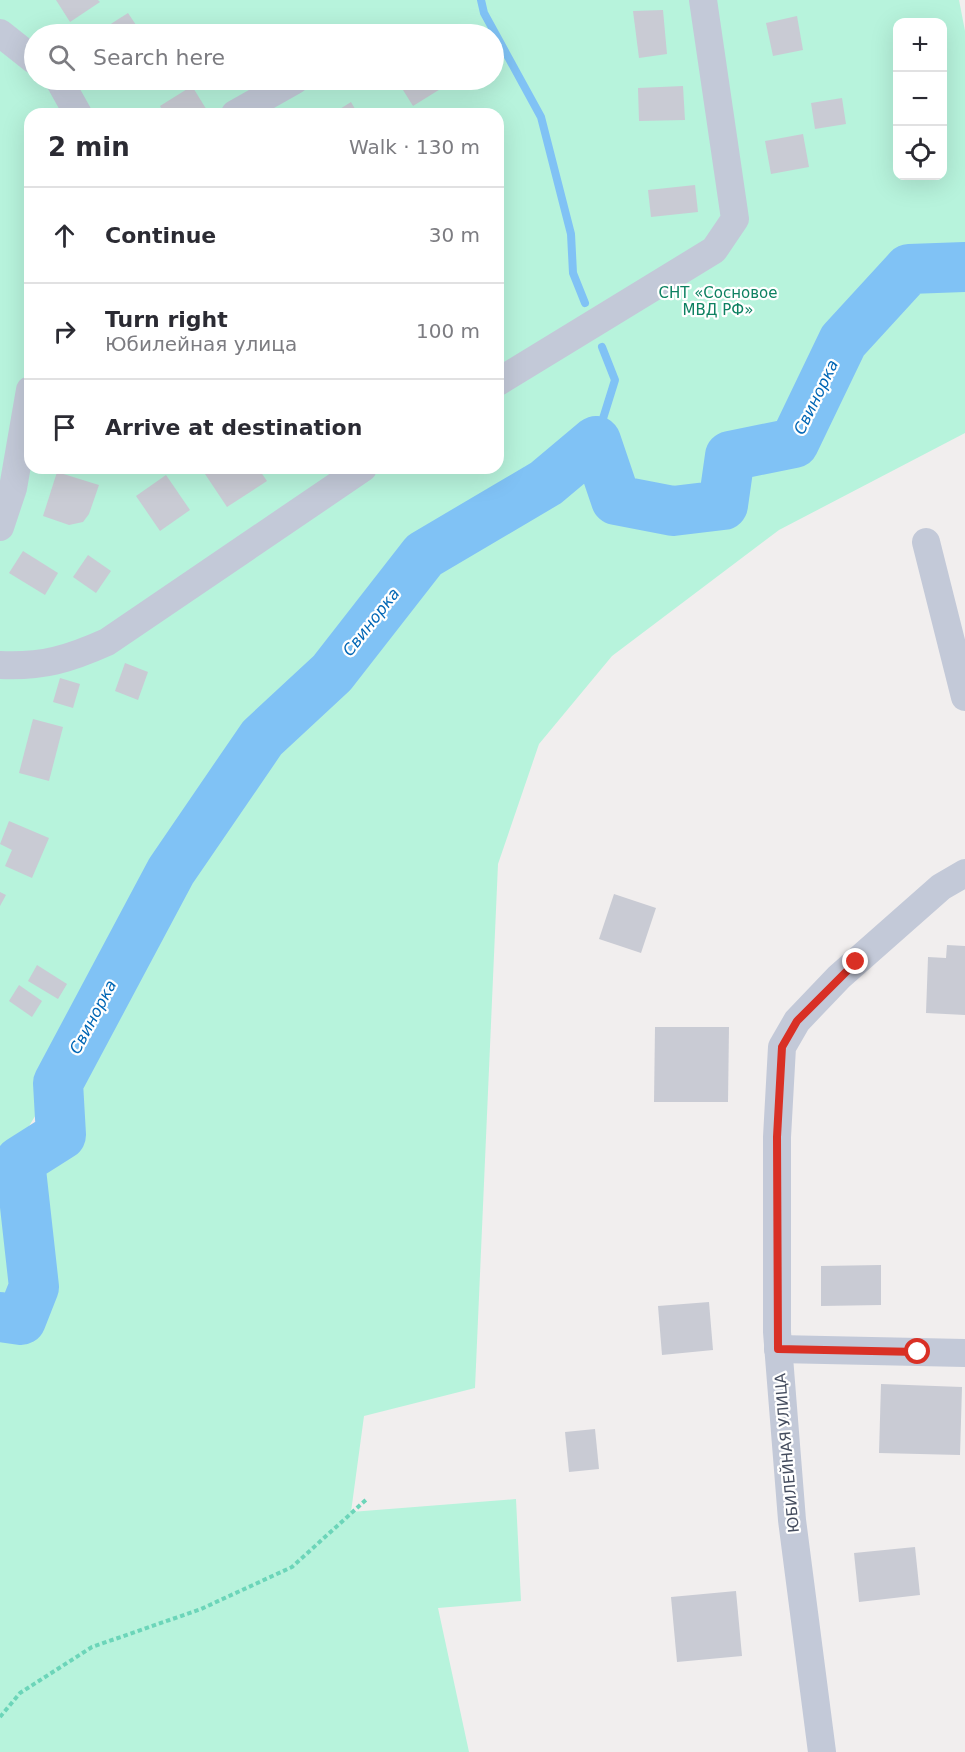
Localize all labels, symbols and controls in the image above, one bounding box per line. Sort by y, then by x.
map controls [893,18,947,180]
button: + [893,18,947,72]
search box [24,24,504,90]
icon: search [45,41,78,74]
text: Search here [93,45,225,70]
button: − [893,72,947,126]
button: locate [893,126,947,180]
text: 2 min [48,132,130,162]
text: Walk · 130 m [349,135,480,159]
icon: ahead [48,219,81,252]
text: Continue [105,223,216,248]
text: 30 m [429,223,480,247]
park label: СНТ «Сосновое МВД РФ» [659,284,778,319]
text: Turn right [105,307,228,332]
icon: right [48,315,81,348]
text: 100 m [416,319,480,343]
text: Юбилейная улица [105,332,297,356]
water label: Свинорка [790,356,842,438]
icon: arrive [48,411,81,444]
text: Arrive at destination [105,415,362,440]
water label: Свинорка [339,584,403,660]
route end [842,948,868,974]
water label: Свинорка [66,977,120,1057]
route start [904,1338,930,1364]
street label: ЮБИЛЕЙНАЯ УЛИЦА [770,1372,803,1534]

